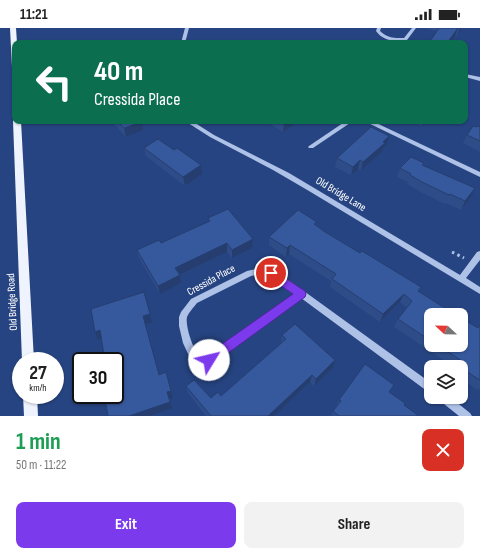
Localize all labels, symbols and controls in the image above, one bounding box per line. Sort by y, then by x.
text: 11:21 [20,5,48,24]
text: 40 m [94,55,143,88]
icon: left [28,56,80,108]
text: Cressida Place [94,89,180,110]
street label: Old Bridge Lane [313,174,369,214]
pin [254,256,288,290]
street label: Cressida Place [185,262,237,298]
icon: arrive [260,262,282,284]
street label: Old Bridge Road [4,273,20,331]
north arrow [424,308,468,352]
map controls [424,308,468,404]
position arrow [188,339,230,381]
speed limit sign: 30 [72,352,124,404]
button: layers [424,360,468,404]
text: 27 [29,361,47,385]
text: km/h [29,382,47,394]
text: 1 min [16,427,61,456]
button: close [422,429,464,471]
text: 50 m · 11:22 [16,457,66,473]
button: Exit [16,502,236,548]
button: Share [244,502,464,548]

